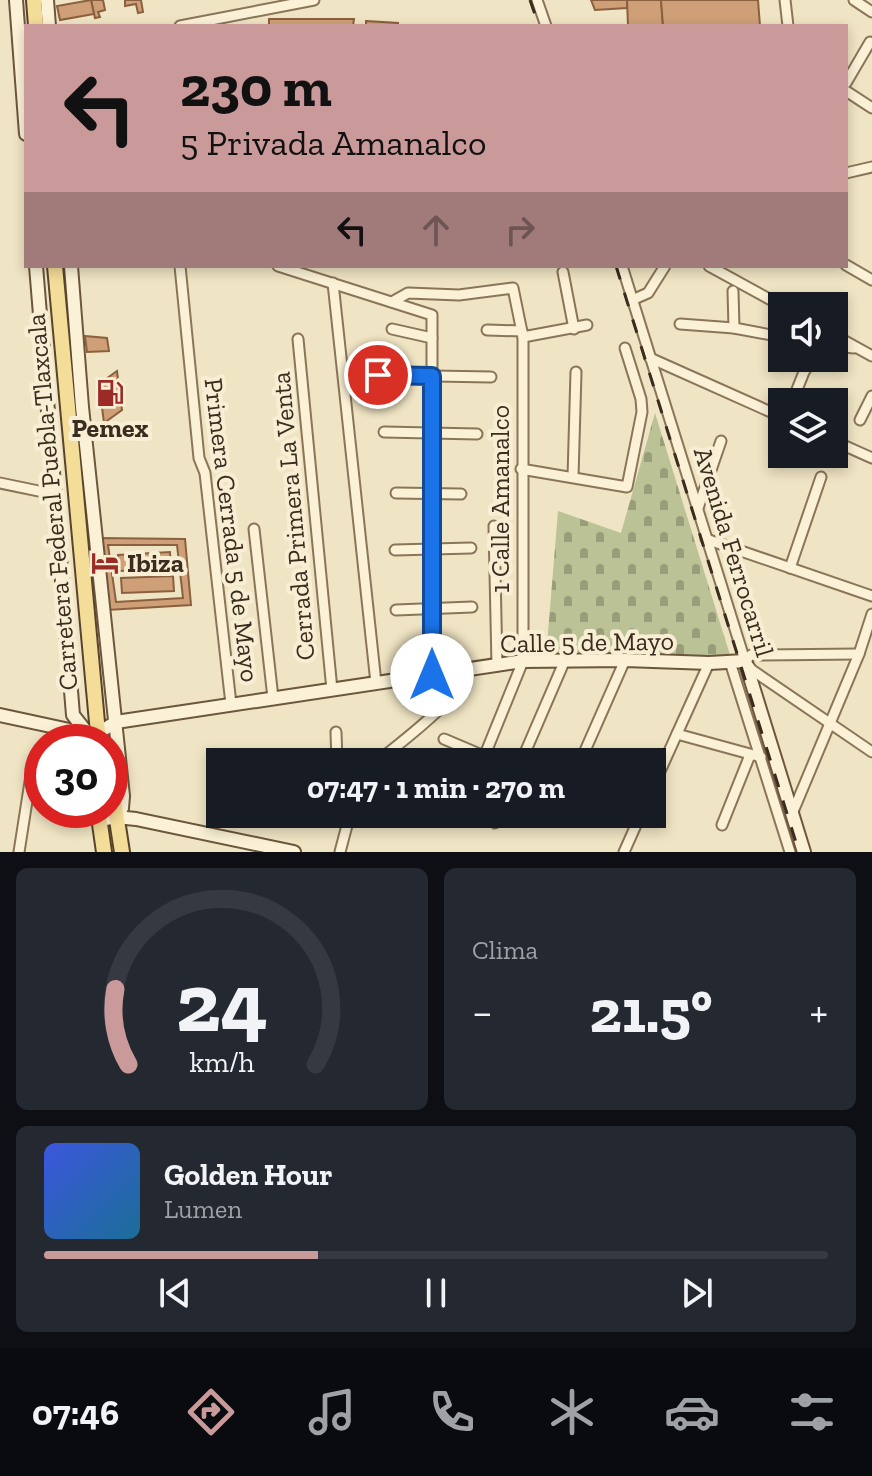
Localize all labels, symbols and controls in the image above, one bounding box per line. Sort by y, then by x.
text: 230 m [180,53,332,120]
icon: left [48,56,152,160]
text: 5 Privada Amanalco [180,121,486,164]
icon: left [330,208,374,252]
icon: ahead [414,208,458,252]
icon: right [498,208,542,252]
map controls [768,292,848,468]
button: sound [768,292,848,372]
street label: Carretera Federal Puebla-Tlaxcala [20,312,84,692]
pin [344,341,412,409]
icon: arrive [356,353,400,397]
street label: Cerrada Primera La Venta [264,370,322,662]
street label: Primera Cerrada 5 de Mayo [197,376,267,684]
fuel station icon: Pemex [95,378,125,408]
button: layers [768,388,848,468]
street label: 1 Calle Amanalco [484,405,516,593]
place label: Pemex [72,412,149,444]
street label: Avenida Ferrocarril [687,443,781,661]
place label: Ibiza [127,547,184,579]
hotel icon: Ibiza [90,548,120,578]
street label: Calle 5 de Mayo [500,624,674,660]
position arrow [390,633,474,717]
speed limit sign: 30 [24,724,128,828]
text: 07:47 · 1 min · 270 m [307,770,565,806]
text: Clima [472,934,538,966]
text: 24 [176,952,268,1052]
text: 21.5° [589,975,713,1047]
text: − [472,985,493,1038]
text: + [809,985,828,1038]
text: km/h [189,1045,255,1079]
text: Golden Hour [164,1157,332,1193]
text: Lumen [164,1193,242,1225]
icon: previous [153,1271,197,1315]
icon: pause [414,1271,458,1315]
icon: next [675,1271,719,1315]
icon: directions [183,1384,239,1440]
icon: music [304,1384,360,1440]
icon: phone [424,1384,480,1440]
icon: climate [544,1384,600,1440]
icon: car [664,1384,720,1440]
icon: filters [784,1384,840,1440]
text: 07:46 [32,1391,119,1434]

